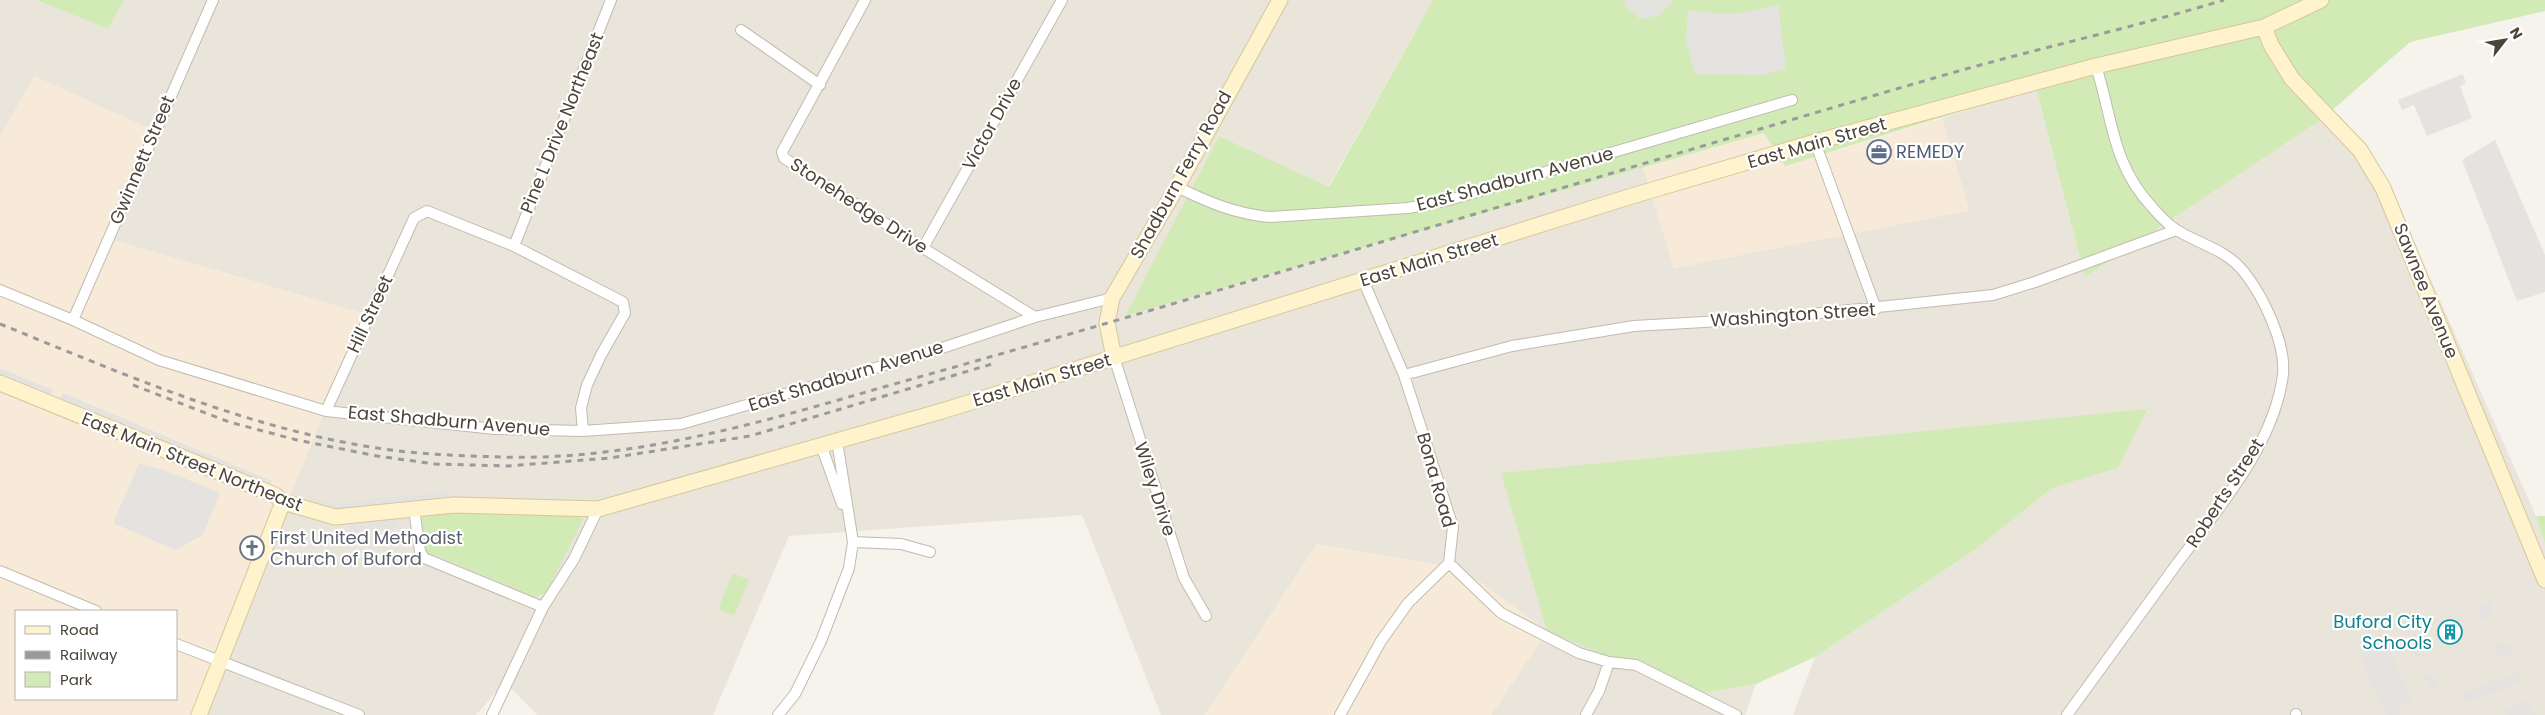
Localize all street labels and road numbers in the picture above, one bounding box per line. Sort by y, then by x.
street label: Pine L Drive Northeast [514,29,609,217]
street label: Victor Drive [956,73,1027,175]
street label: Shadburn Ferry Road [1124,86,1237,263]
street label: Gwinnett Street [103,91,180,228]
street label: East Main Street [1745,111,1889,174]
street label: East Shadburn Avenue [1414,140,1616,217]
street label: Stonehedge Drive [786,152,933,259]
street label: Sawnee Avenue [2388,219,2465,362]
street label: East Main Street [1357,227,1501,292]
street label: Hill Street [341,271,398,357]
street label: Washington Street [1709,296,1877,333]
street label: East Shadburn Avenue [745,334,947,417]
street label: East Main Street [970,347,1114,412]
street label: East Shadburn Avenue [347,399,551,442]
street label: East Main Street Northeast [78,406,306,517]
street label: Bona Road [1411,429,1462,530]
street label: Roberts Street [2180,433,2269,552]
street label: Wiley Drive [1128,439,1182,539]

